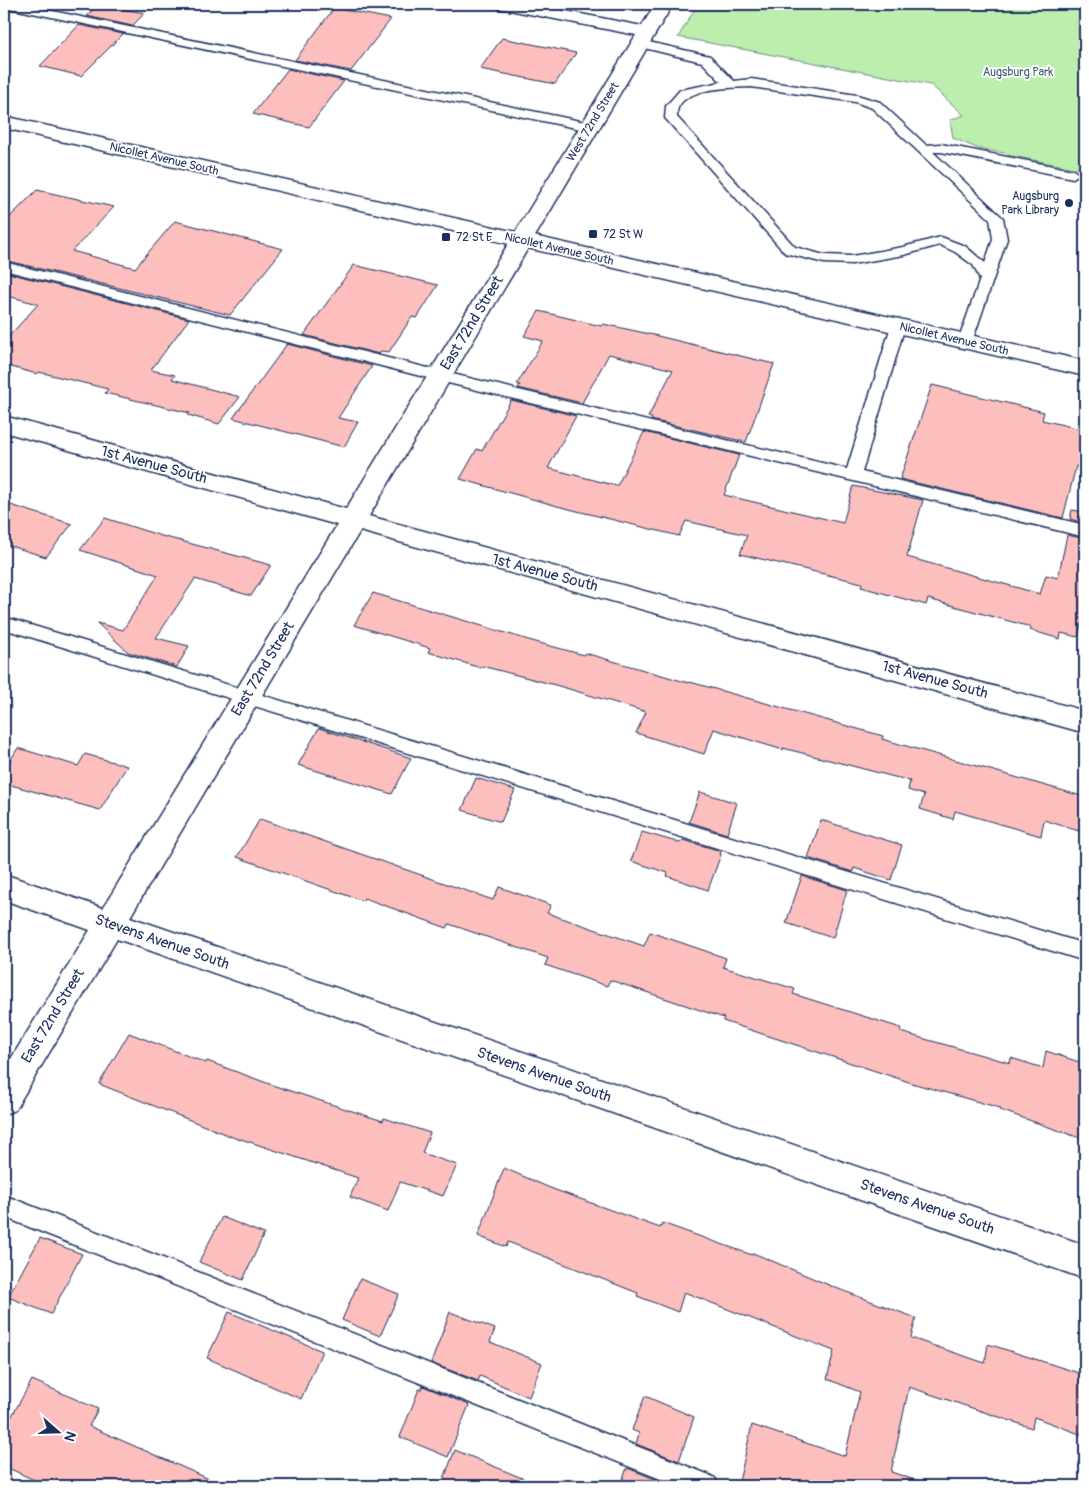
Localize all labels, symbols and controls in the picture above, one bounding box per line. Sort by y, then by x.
park label: Augsburg Park [983,65,1053,80]
street label: West 72nd Street [563,79,623,164]
street label: Nicollet Avenue South [108,139,220,179]
place label: Augsburg Park Library [1001,189,1059,218]
marker: Augsburg Park Library [1063,197,1075,209]
place label: 72 St W [603,227,643,242]
marker: 72 St W [587,228,599,240]
street label: Nicollet Avenue South [503,229,615,269]
place label: 72 St E [456,230,492,245]
marker: 72 St E [440,231,452,243]
street label: East 72nd Street [436,271,508,374]
street label: Nicollet Avenue South [898,319,1010,359]
street label: 1st Avenue South [99,442,209,488]
street label: 1st Avenue South [490,550,600,596]
street label: East 72nd Street [227,617,299,720]
street label: 1st Avenue South [880,657,990,703]
street label: Stevens Avenue South [92,910,232,974]
street label: East 72nd Street [17,964,89,1067]
street label: Stevens Avenue South [474,1043,614,1107]
street label: Stevens Avenue South [857,1175,997,1239]
north arrow [32,1408,82,1458]
text: N [60,1429,79,1444]

